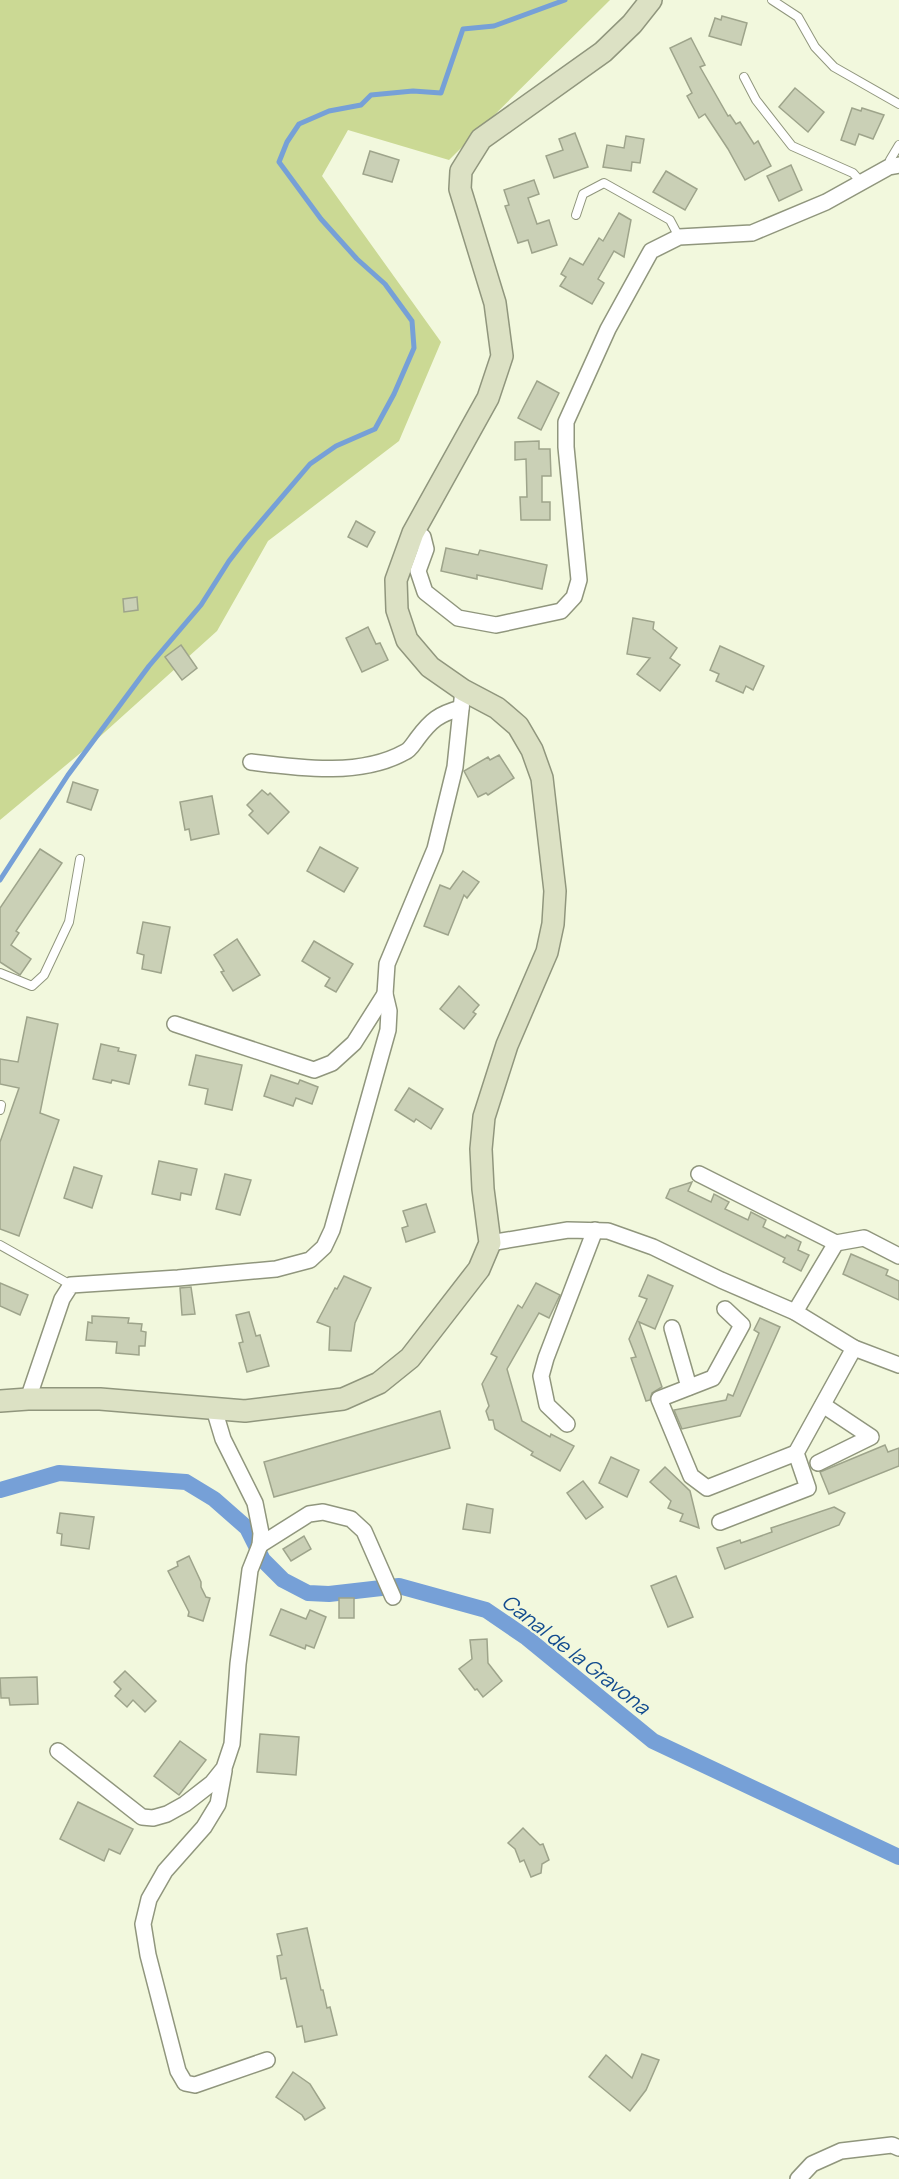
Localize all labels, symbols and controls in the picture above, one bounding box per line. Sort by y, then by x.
water label: Canal de la Gravona [497,1588,656,1721]

